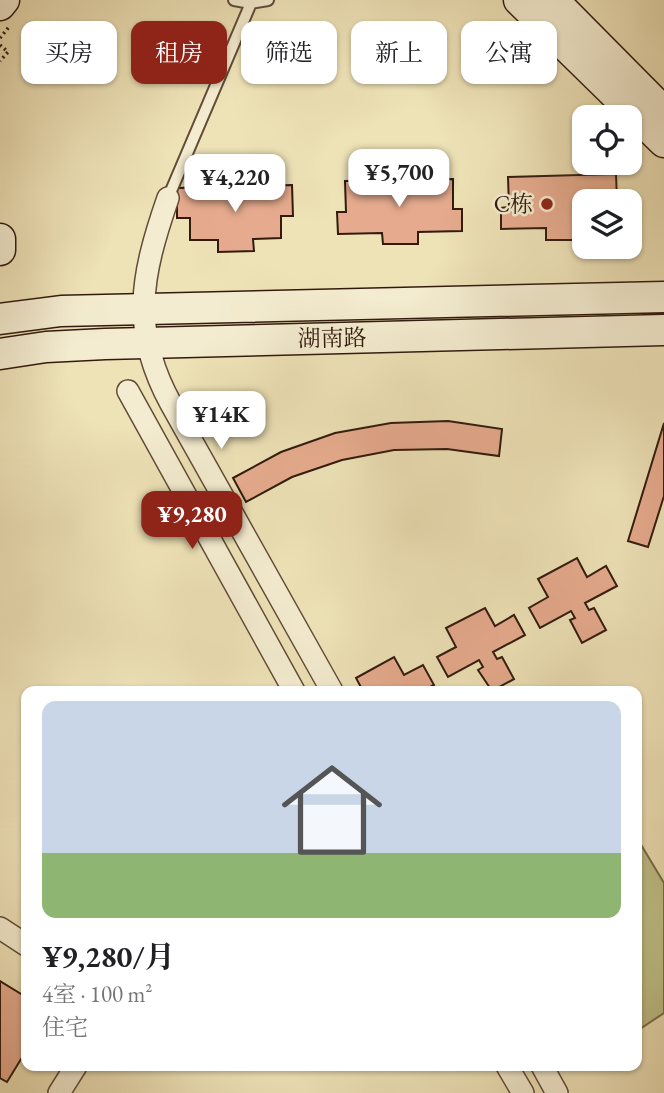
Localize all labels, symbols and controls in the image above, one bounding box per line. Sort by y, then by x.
chip: 买房 [21,21,117,84]
chip: 租房 [131,21,227,84]
chip: 筛选 [241,21,337,84]
chip: 新上 [351,21,447,84]
chip: 公寓 [461,21,557,84]
map controls [572,105,642,259]
button: locate [572,105,642,175]
pin: ¥5,700 [342,150,456,209]
pin: ¥4,220 [178,154,292,214]
text: ¥5,700 [364,157,434,187]
text: ¥4,220 [200,162,270,192]
place label: C栋 [494,189,533,219]
button: layers [572,189,642,259]
marker: C栋 [539,196,555,212]
street label: 湖南路 [297,322,367,354]
pin: ¥14K [180,392,262,451]
text: ¥14K [193,399,249,429]
pin: ¥9,280 [135,491,249,551]
text: ¥9,280 [157,499,227,529]
icon: home [269,747,395,873]
text: ¥9,280/月 [42,937,175,976]
text: 4室 · 100 m² [42,979,152,1009]
text: 住宅 [42,1012,88,1042]

